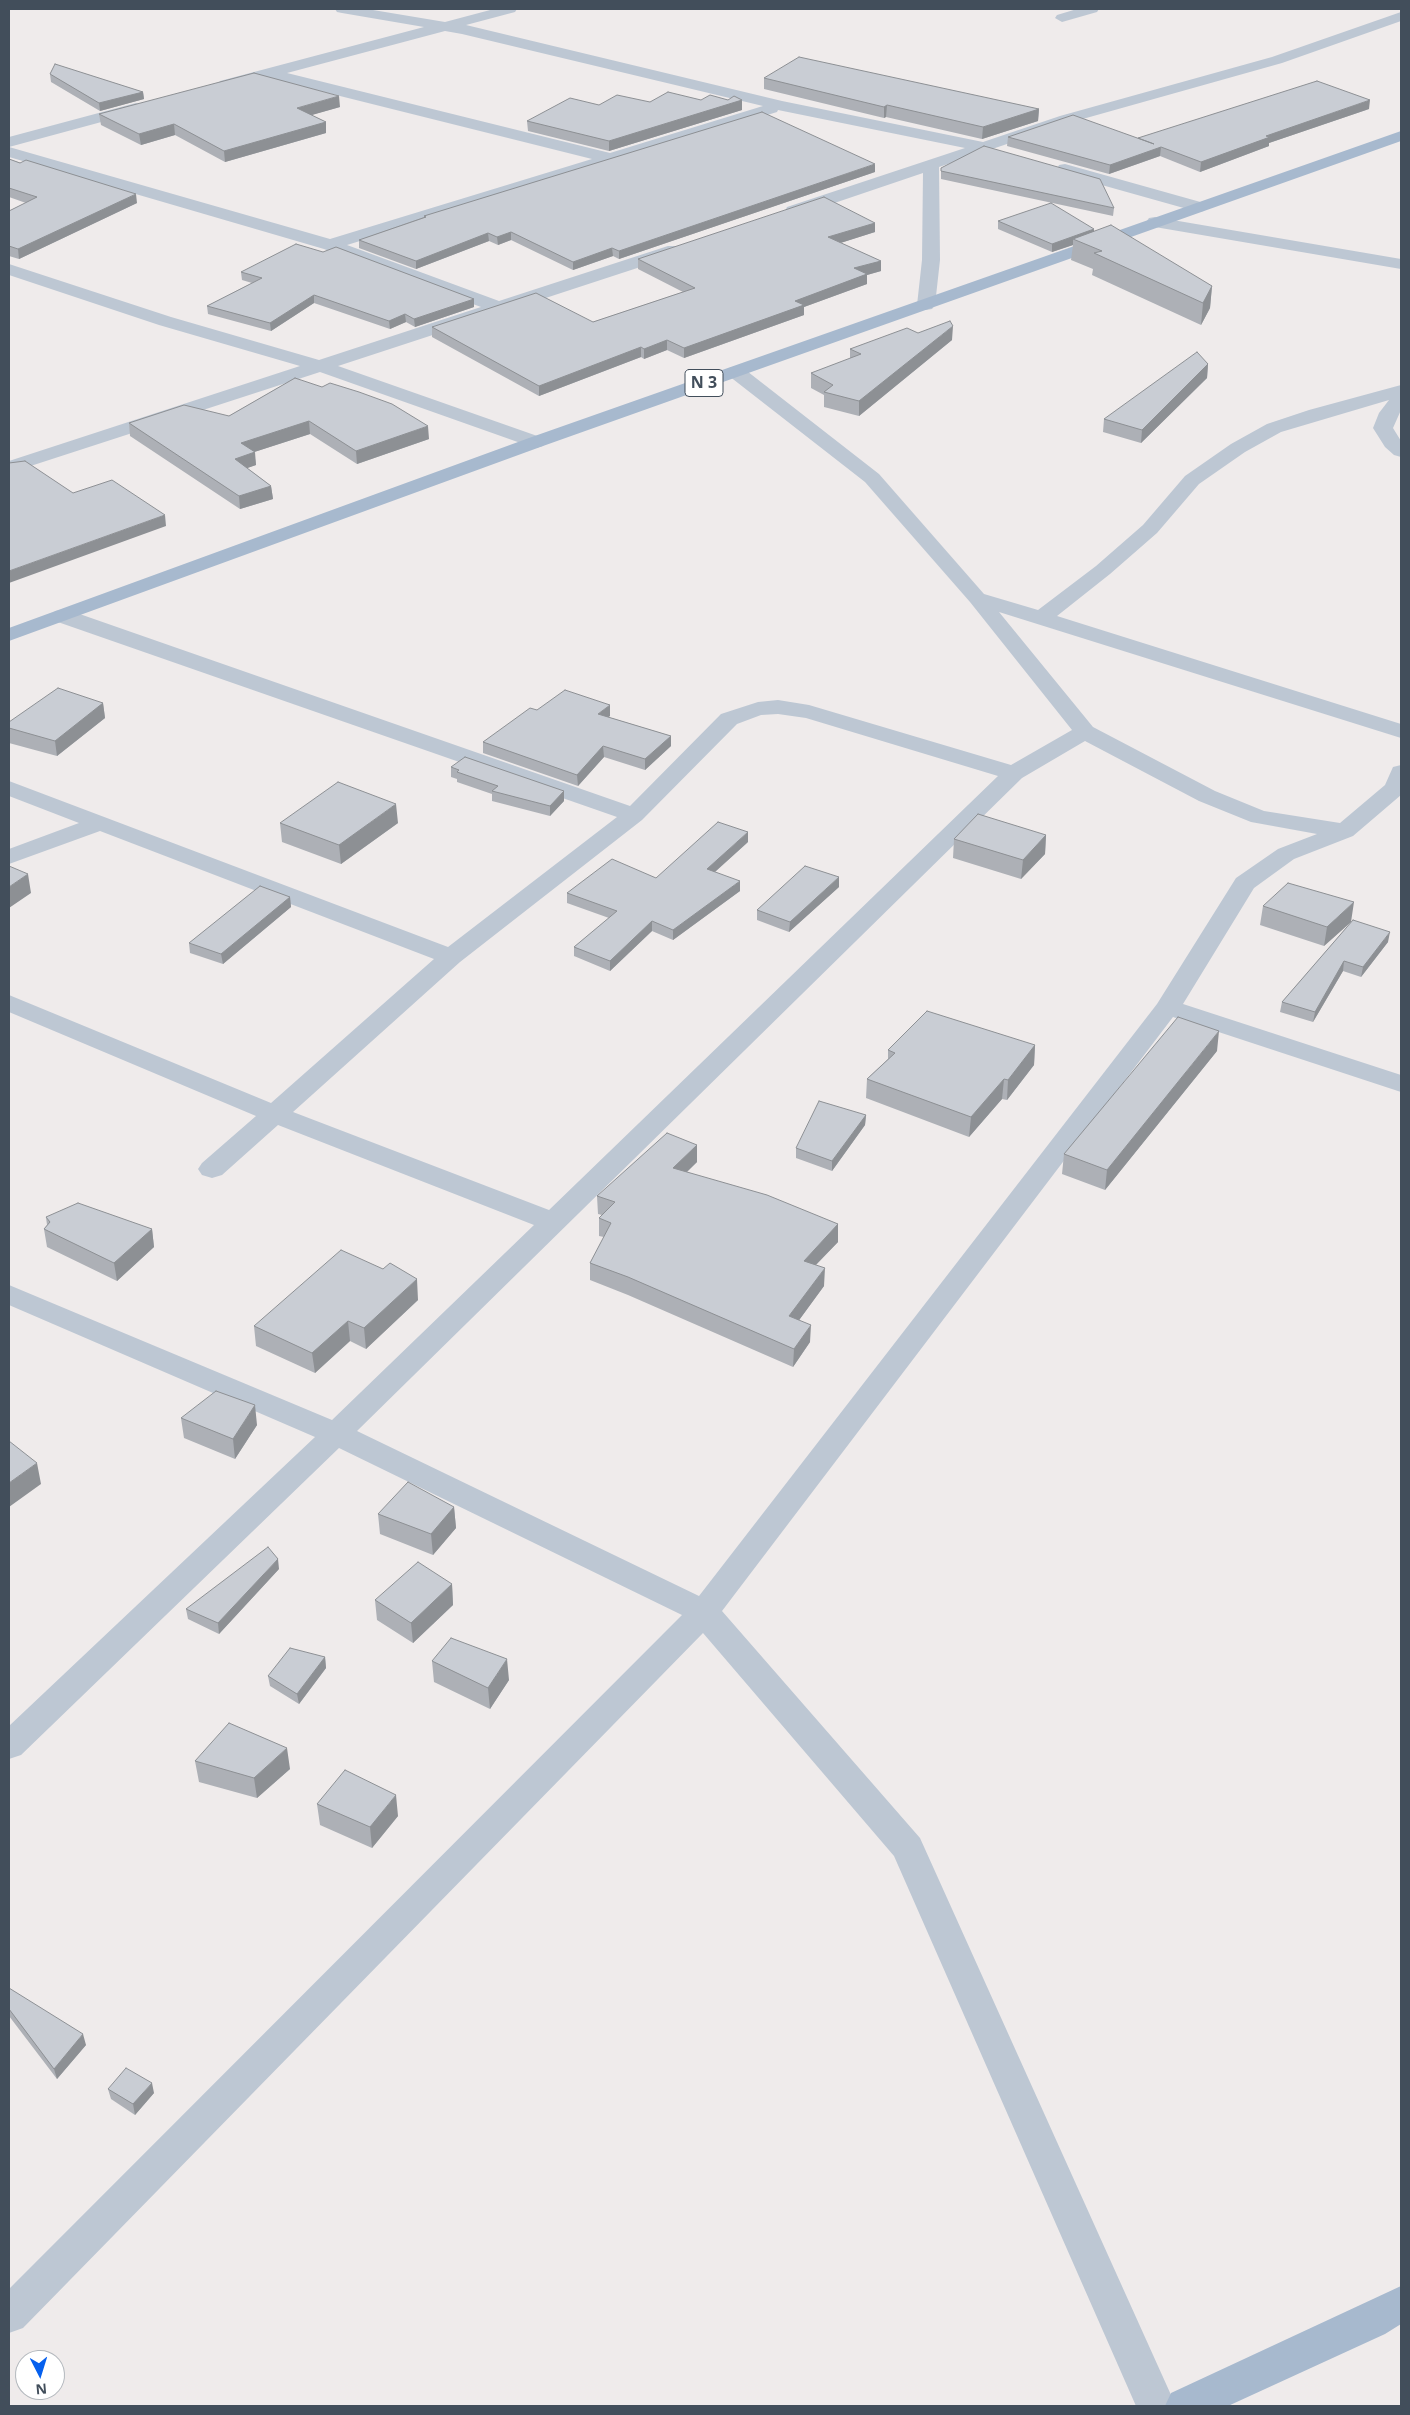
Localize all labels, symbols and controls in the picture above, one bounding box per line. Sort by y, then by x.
road number: N 3 [685,369,723,396]
north arrow [15,2350,65,2400]
text: N [35,2379,48,2399]

